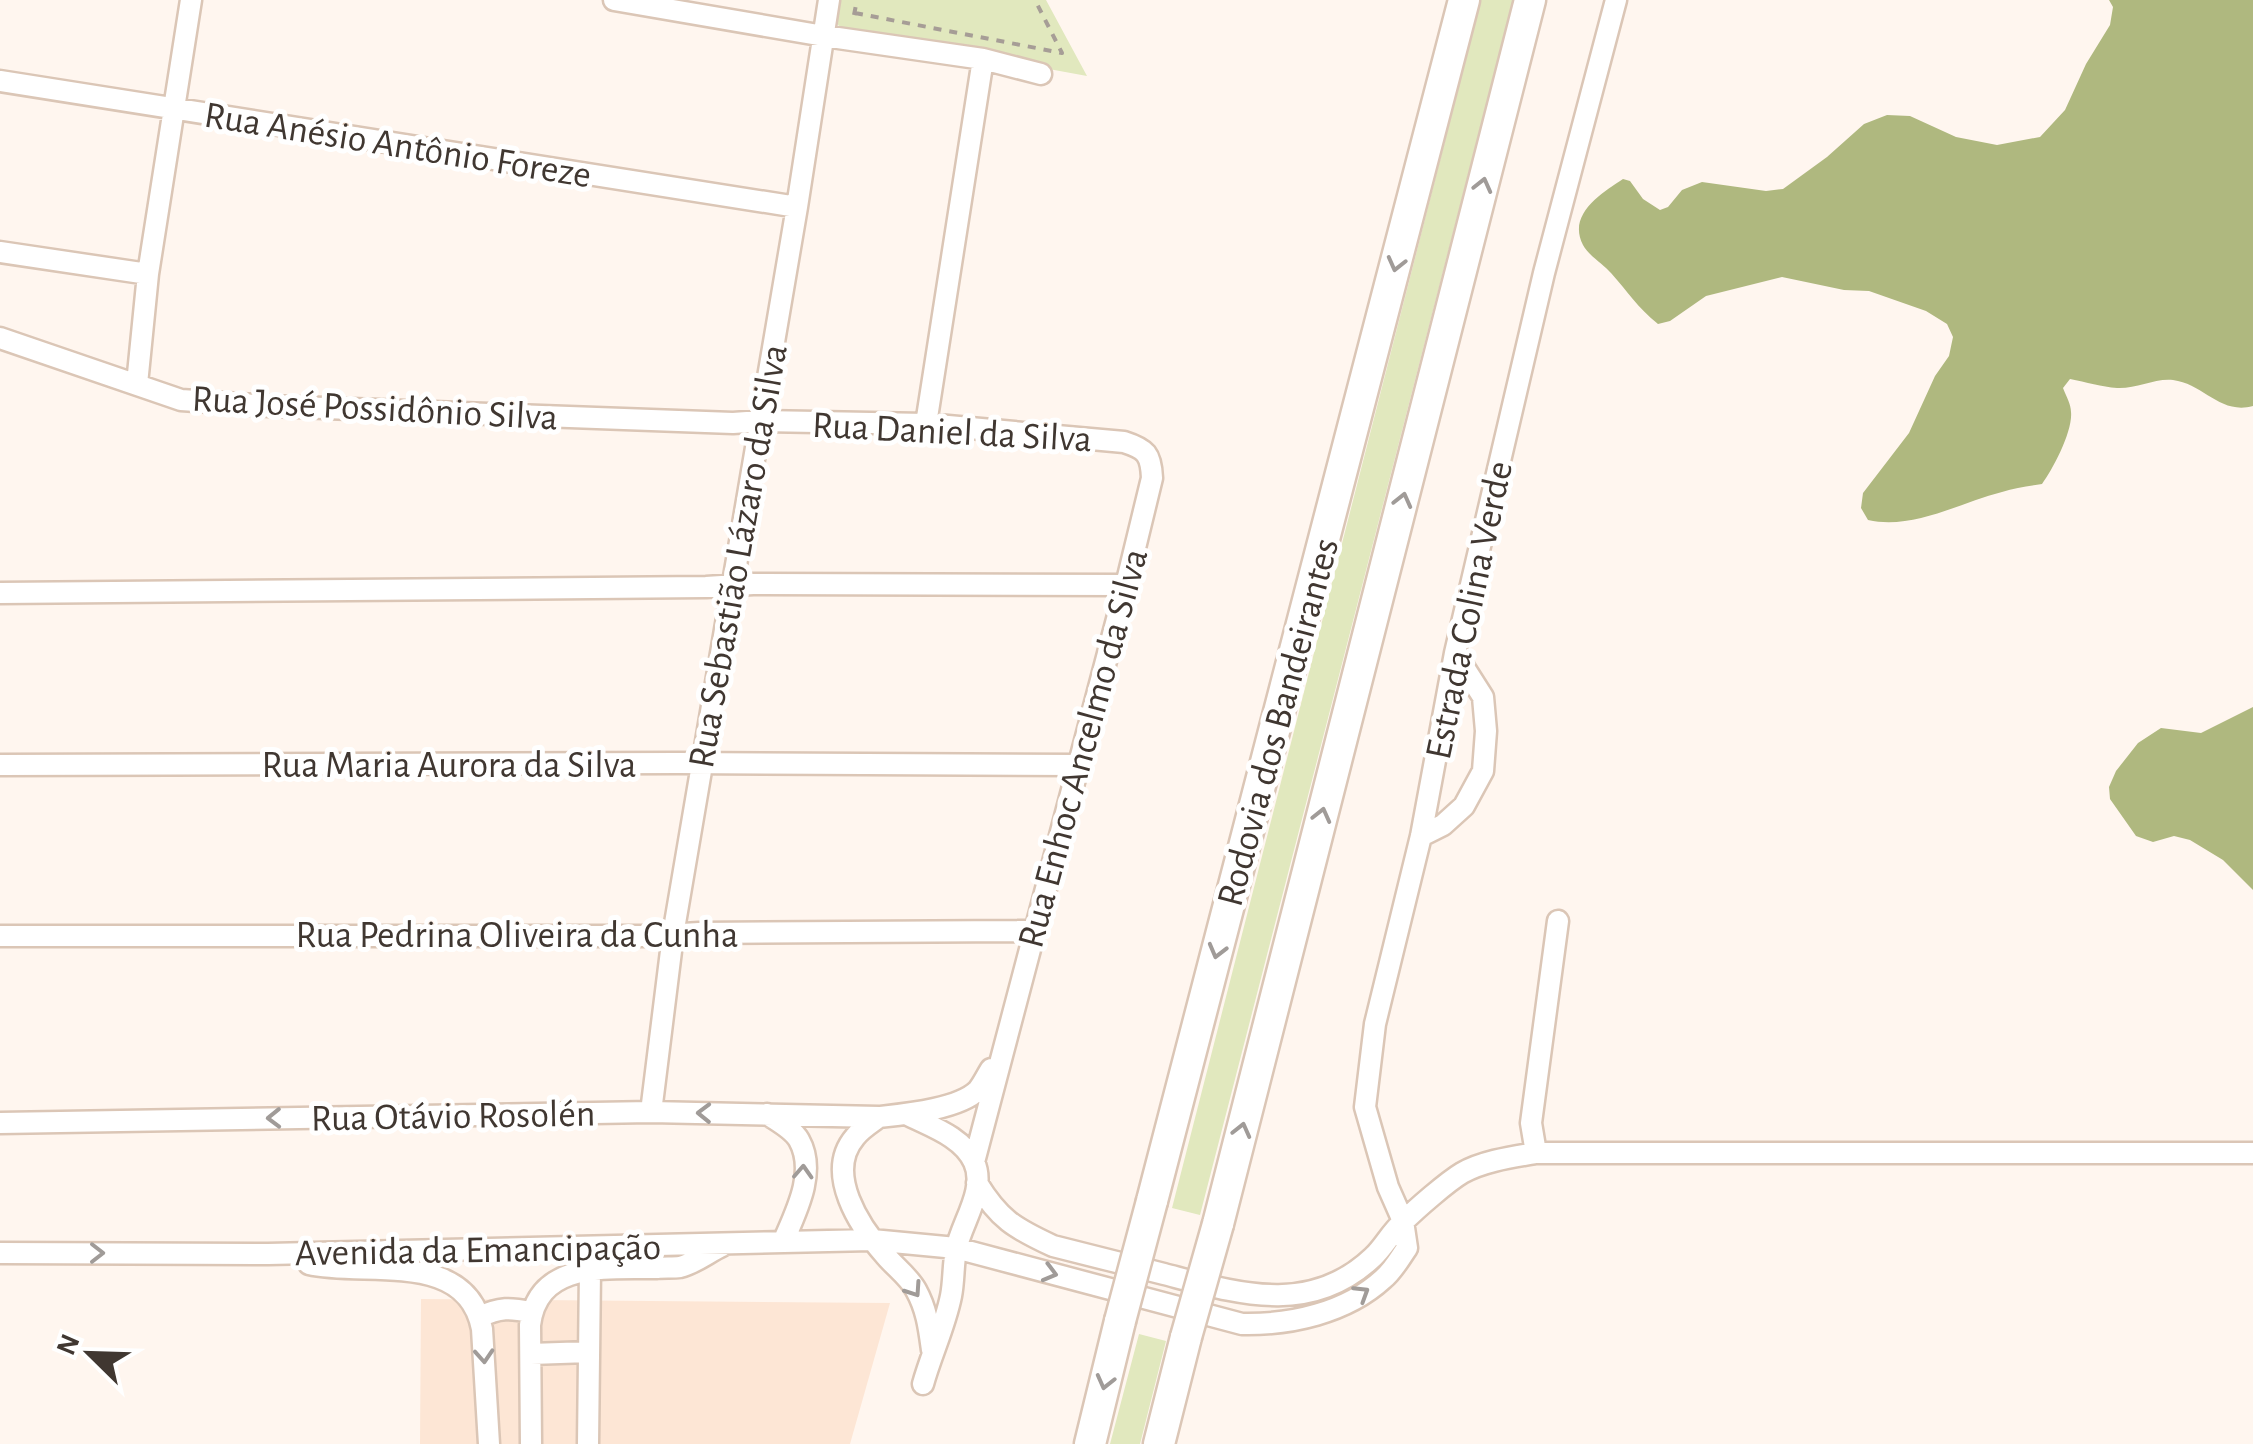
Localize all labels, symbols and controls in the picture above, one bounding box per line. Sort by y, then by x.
street label: Rua Anésio Antônio Foreze [202,97,594,195]
one-way arrow [1471,177,1492,194]
one-way arrow [1386,255,1407,272]
street label: Rua Sebastião Lázaro da Silva [683,342,795,771]
street label: Rua José Possidônio Silva [191,380,559,438]
street label: Rua Daniel da Silva [811,407,1093,459]
street label: Estrada Colina Verde [1420,458,1520,763]
one-way arrow [1391,492,1412,509]
street label: Rodovia dos Bandeirantes [1211,534,1346,911]
street label: Rua Enhoc Ancelmo da Silva [1012,545,1156,952]
street label: Rua Maria Aurora da Silva [261,747,637,785]
one-way arrow [1311,807,1332,824]
street label: Rua Pedrina Oliveira da Cunha [295,917,739,955]
one-way arrow [1208,942,1229,959]
street label: Rua Otávio Rosolén [310,1096,596,1138]
one-way arrow [695,1102,711,1123]
one-way arrow [265,1108,281,1129]
one-way arrow [1230,1122,1251,1139]
one-way arrow [792,1163,813,1179]
street label: Avenida da Emancipação [295,1229,662,1273]
one-way arrow [90,1242,106,1264]
one-way arrow [1041,1262,1058,1283]
one-way arrow [901,1280,920,1298]
one-way arrow [1352,1286,1370,1305]
north arrow [40,1304,140,1404]
text: N [52,1331,86,1359]
one-way arrow [473,1349,494,1365]
one-way arrow [1096,1373,1117,1390]

